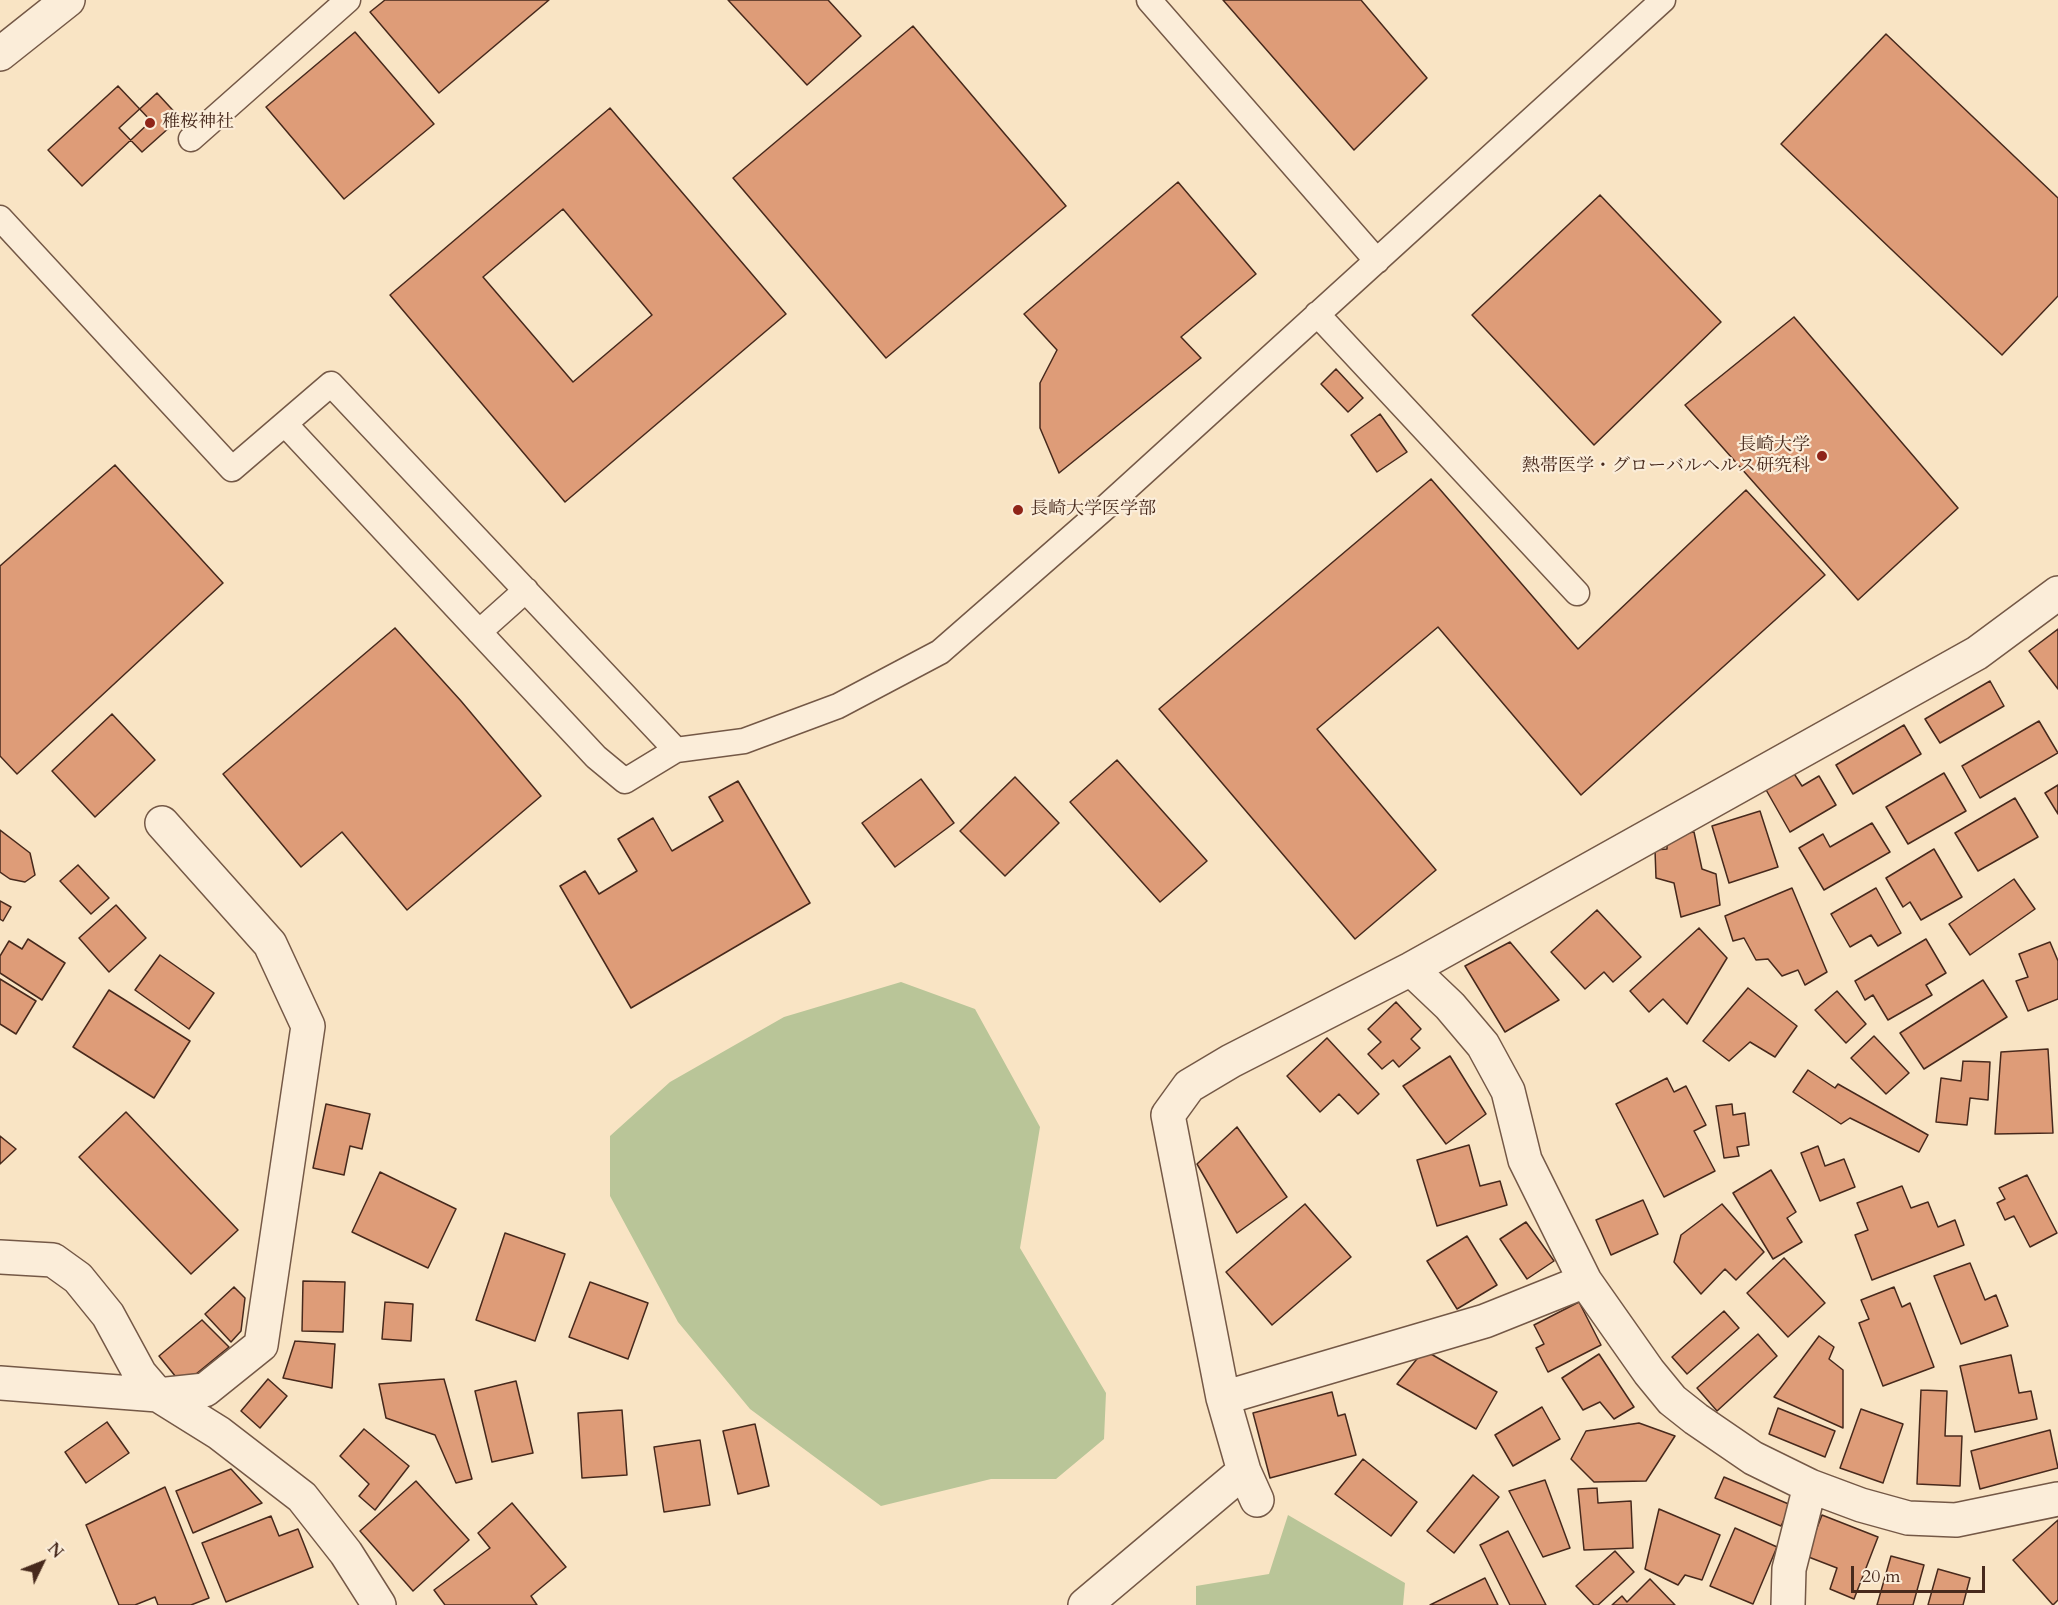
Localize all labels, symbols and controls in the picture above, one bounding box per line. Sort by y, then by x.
place label: 稚桜神社 [162,112,234,134]
marker: 稚桜神社 [143,116,157,130]
place label: 長崎大学 熱帯医学・グローバルヘルス研究科 [1522,435,1810,478]
marker: 長崎大学 熱帯医学・グローバルヘルス研究科 [1815,449,1829,463]
place label: 長崎大学医学部 [1030,499,1156,521]
marker: 長崎大学医学部 [1011,503,1025,517]
north arrow [12,1533,72,1593]
text: N [42,1538,68,1563]
scale bar [1854,1554,1988,1592]
text: 20 m [1862,1564,1901,1589]

